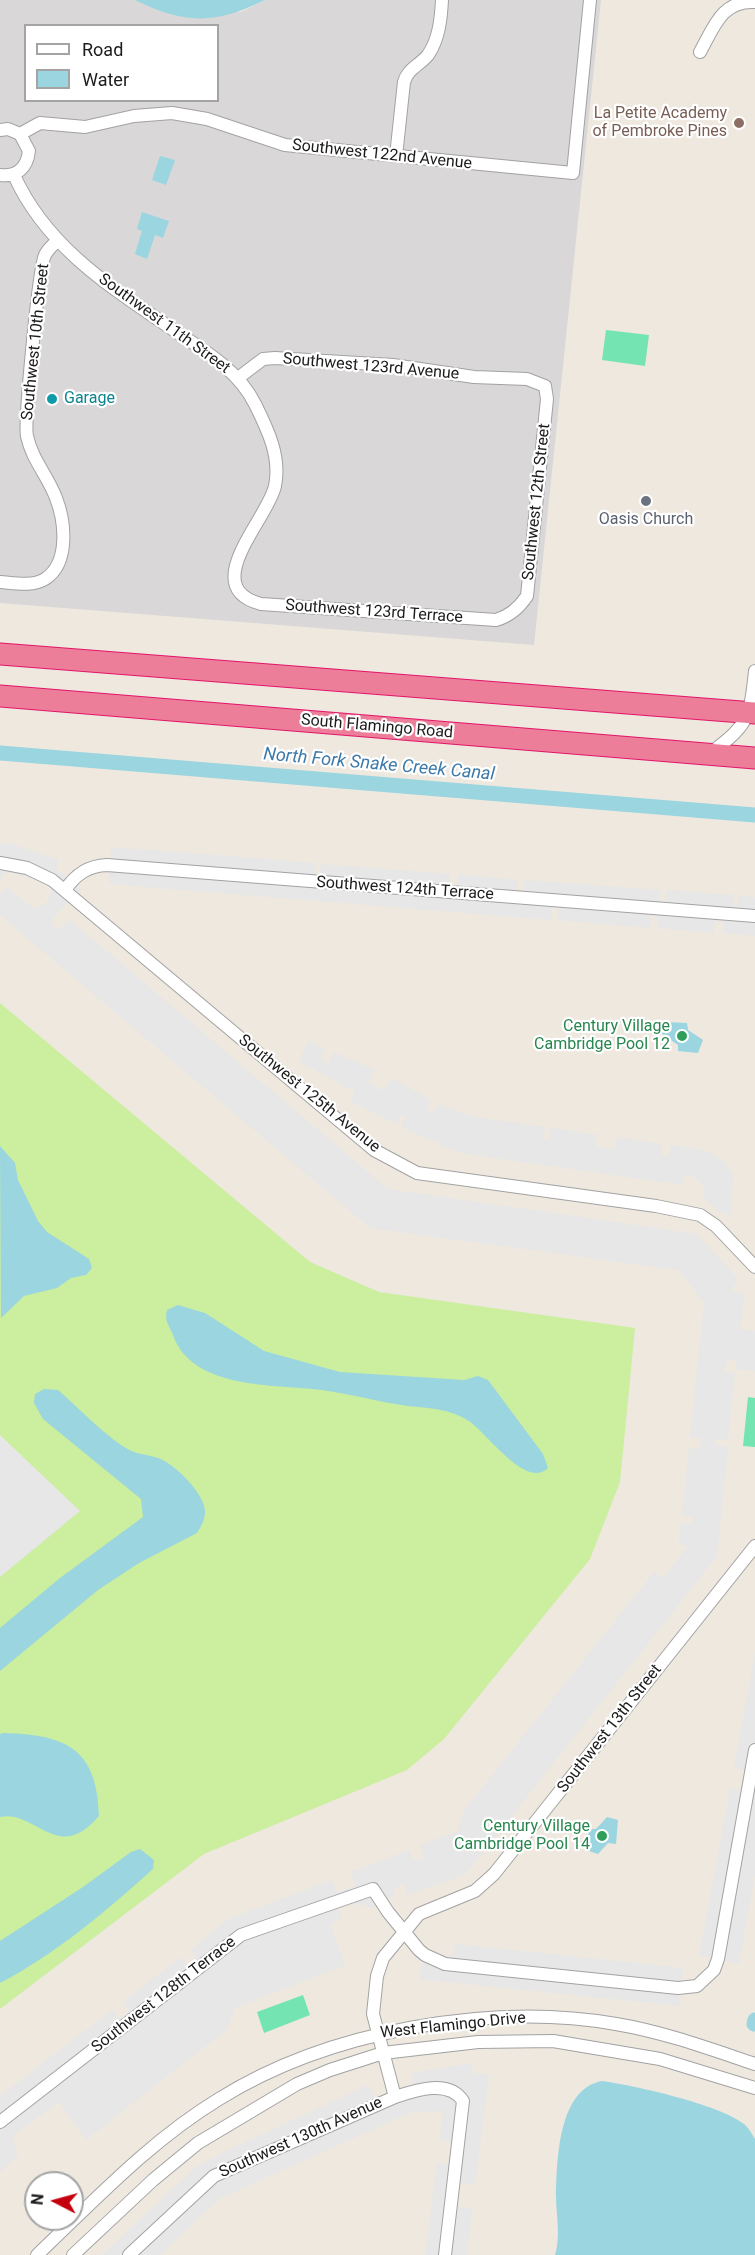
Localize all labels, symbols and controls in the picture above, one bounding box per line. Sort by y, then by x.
legend [24,24,219,102]
text: Road [82,39,123,60]
text: Water [82,69,129,90]
place label: La Petite Academy of Pembroke Pines [592,104,727,142]
marker: La Petite Academy of Pembroke Pines [732,116,746,130]
street label: Southwest 122nd Avenue [291,136,473,174]
street label: Southwest 10th Street [18,263,54,421]
street label: Southwest 11th Street [95,270,233,378]
street label: Southwest 123rd Avenue [282,350,460,384]
place label: Garage [64,389,115,409]
marker: Garage [45,392,59,406]
street label: Southwest 12th Street [519,423,555,581]
marker: Oasis Church [639,494,653,508]
place label: Oasis Church [599,510,693,530]
street label: Southwest 123rd Terrace [285,596,463,628]
street label: South Flamingo Road [300,711,454,743]
water label: North Fork Snake Creek Canal [262,744,496,786]
street label: Southwest 124th Terrace [316,873,494,905]
place label: Century Village Cambridge Pool 12 [534,1017,670,1055]
marker: Century Village Cambridge Pool 12 [675,1029,689,1043]
street label: Southwest 125th Avenue [234,1031,384,1157]
street label: Southwest 13th Street [554,1661,666,1797]
place label: Century Village Cambridge Pool 14 [454,1817,590,1855]
marker: Century Village Cambridge Pool 14 [595,1829,609,1843]
street label: Southwest 128th Terrace [88,1933,240,2057]
street label: West Flamingo Drive [379,2009,527,2043]
street label: Southwest 130th Avenue [216,2093,386,2183]
north arrow [24,2171,84,2231]
text: N [28,2193,48,2206]

